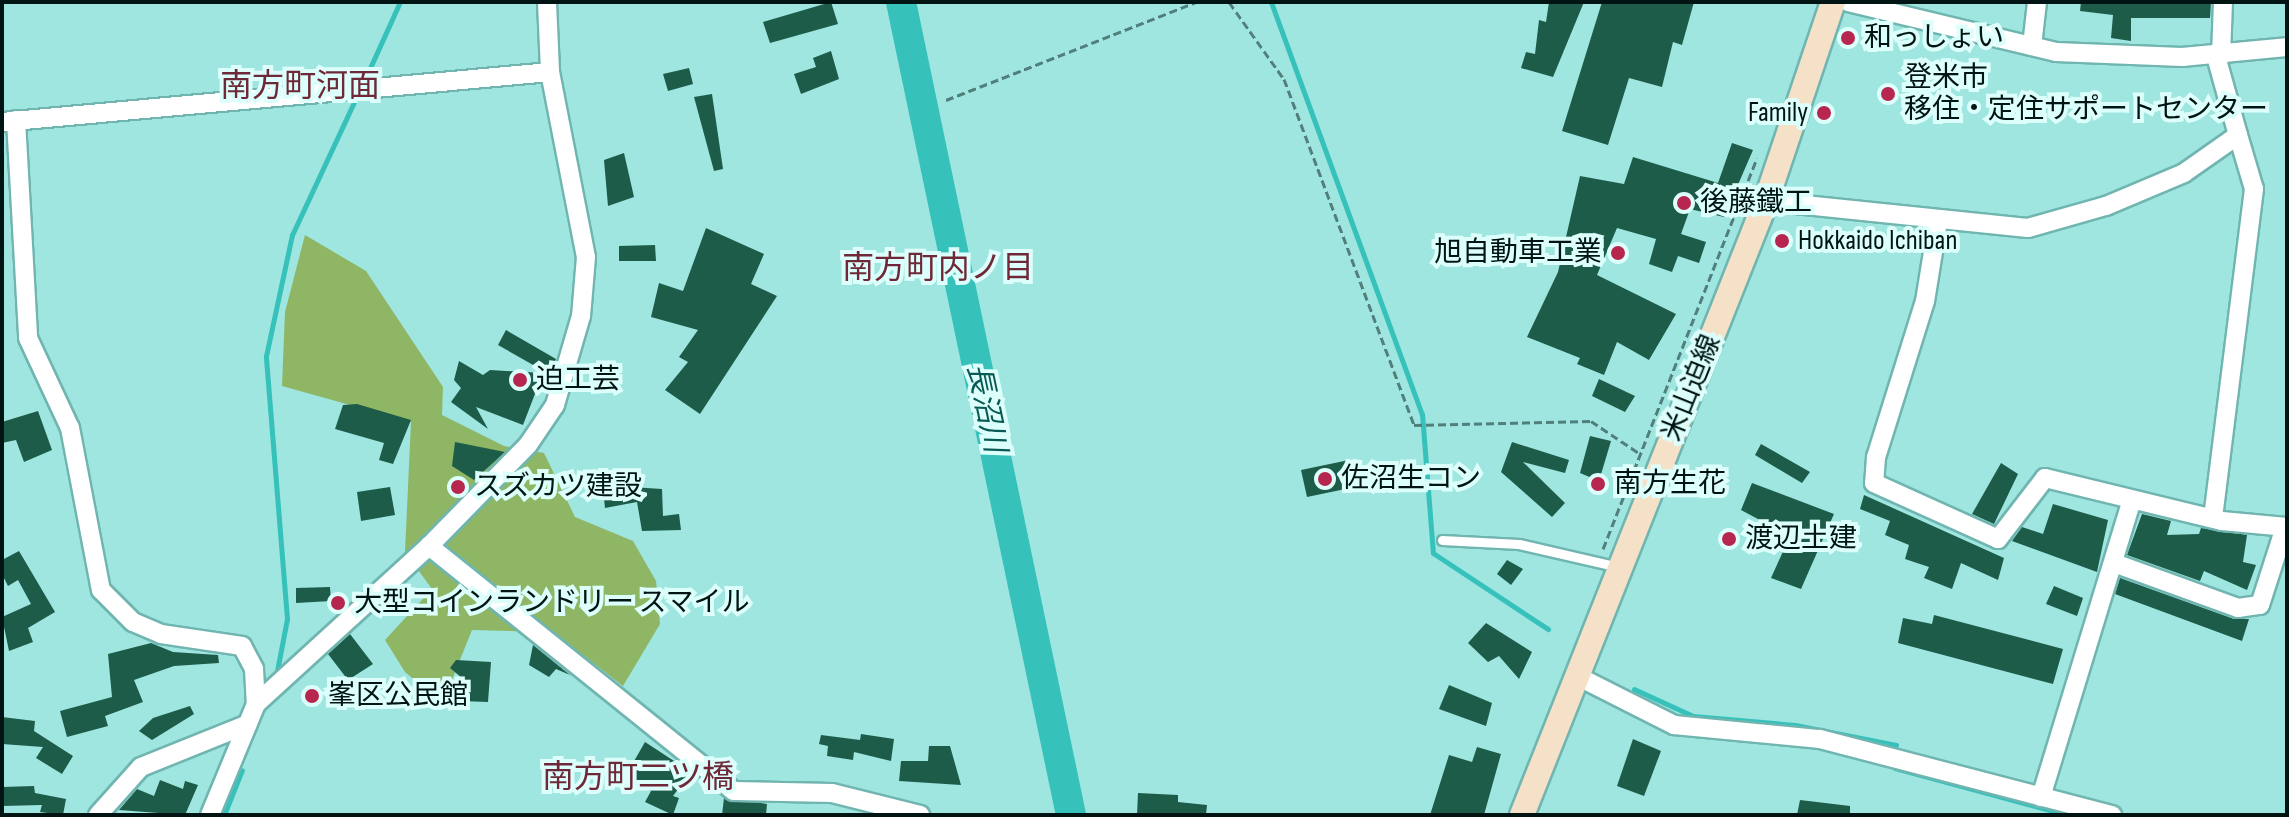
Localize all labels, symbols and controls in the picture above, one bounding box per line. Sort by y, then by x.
place label: 和っしょい [1864,21,2004,55]
marker: 和っしょい [1839,29,1857,47]
place label: 登米市 移住・定住サポートセンター [1904,61,2268,127]
district label: 南方町河面 [220,68,380,106]
marker: 登米市 移住・定住サポートセンター [1879,85,1897,103]
place label: Family [1748,96,1808,130]
marker: Family [1815,104,1833,122]
place label: 後藤鐵工 [1700,186,1812,220]
marker: 後藤鐵工 [1675,194,1693,212]
place label: Hokkaido Ichiban [1798,224,1957,258]
marker: Hokkaido Ichiban [1773,232,1791,250]
place label: 旭自動車工業 [1434,236,1602,270]
marker: 旭自動車工業 [1609,244,1627,262]
district label: 南方町内ノ目 [842,250,1034,288]
street label: 米山迫線 [1655,330,1729,446]
water label: 長沼川 [959,360,1013,456]
place label: 迫工芸 [536,363,620,397]
marker: 迫工芸 [511,371,529,389]
place label: 佐沼生コン [1341,462,1481,496]
place label: 南方生花 [1614,467,1726,501]
place label: スズカツ建設 [474,470,642,504]
marker: 佐沼生コン [1316,470,1334,488]
marker: 南方生花 [1589,475,1607,493]
marker: スズカツ建設 [449,478,467,496]
place label: 渡辺土建 [1745,522,1857,556]
marker: 渡辺土建 [1720,530,1738,548]
place label: 大型コインランドリー スマイル [354,586,750,620]
marker: 大型コインランドリー スマイル [329,594,347,612]
place label: 峯区公民館 [328,679,468,713]
marker: 峯区公民館 [303,687,321,705]
district label: 南方町二ツ橋 [542,759,734,797]

